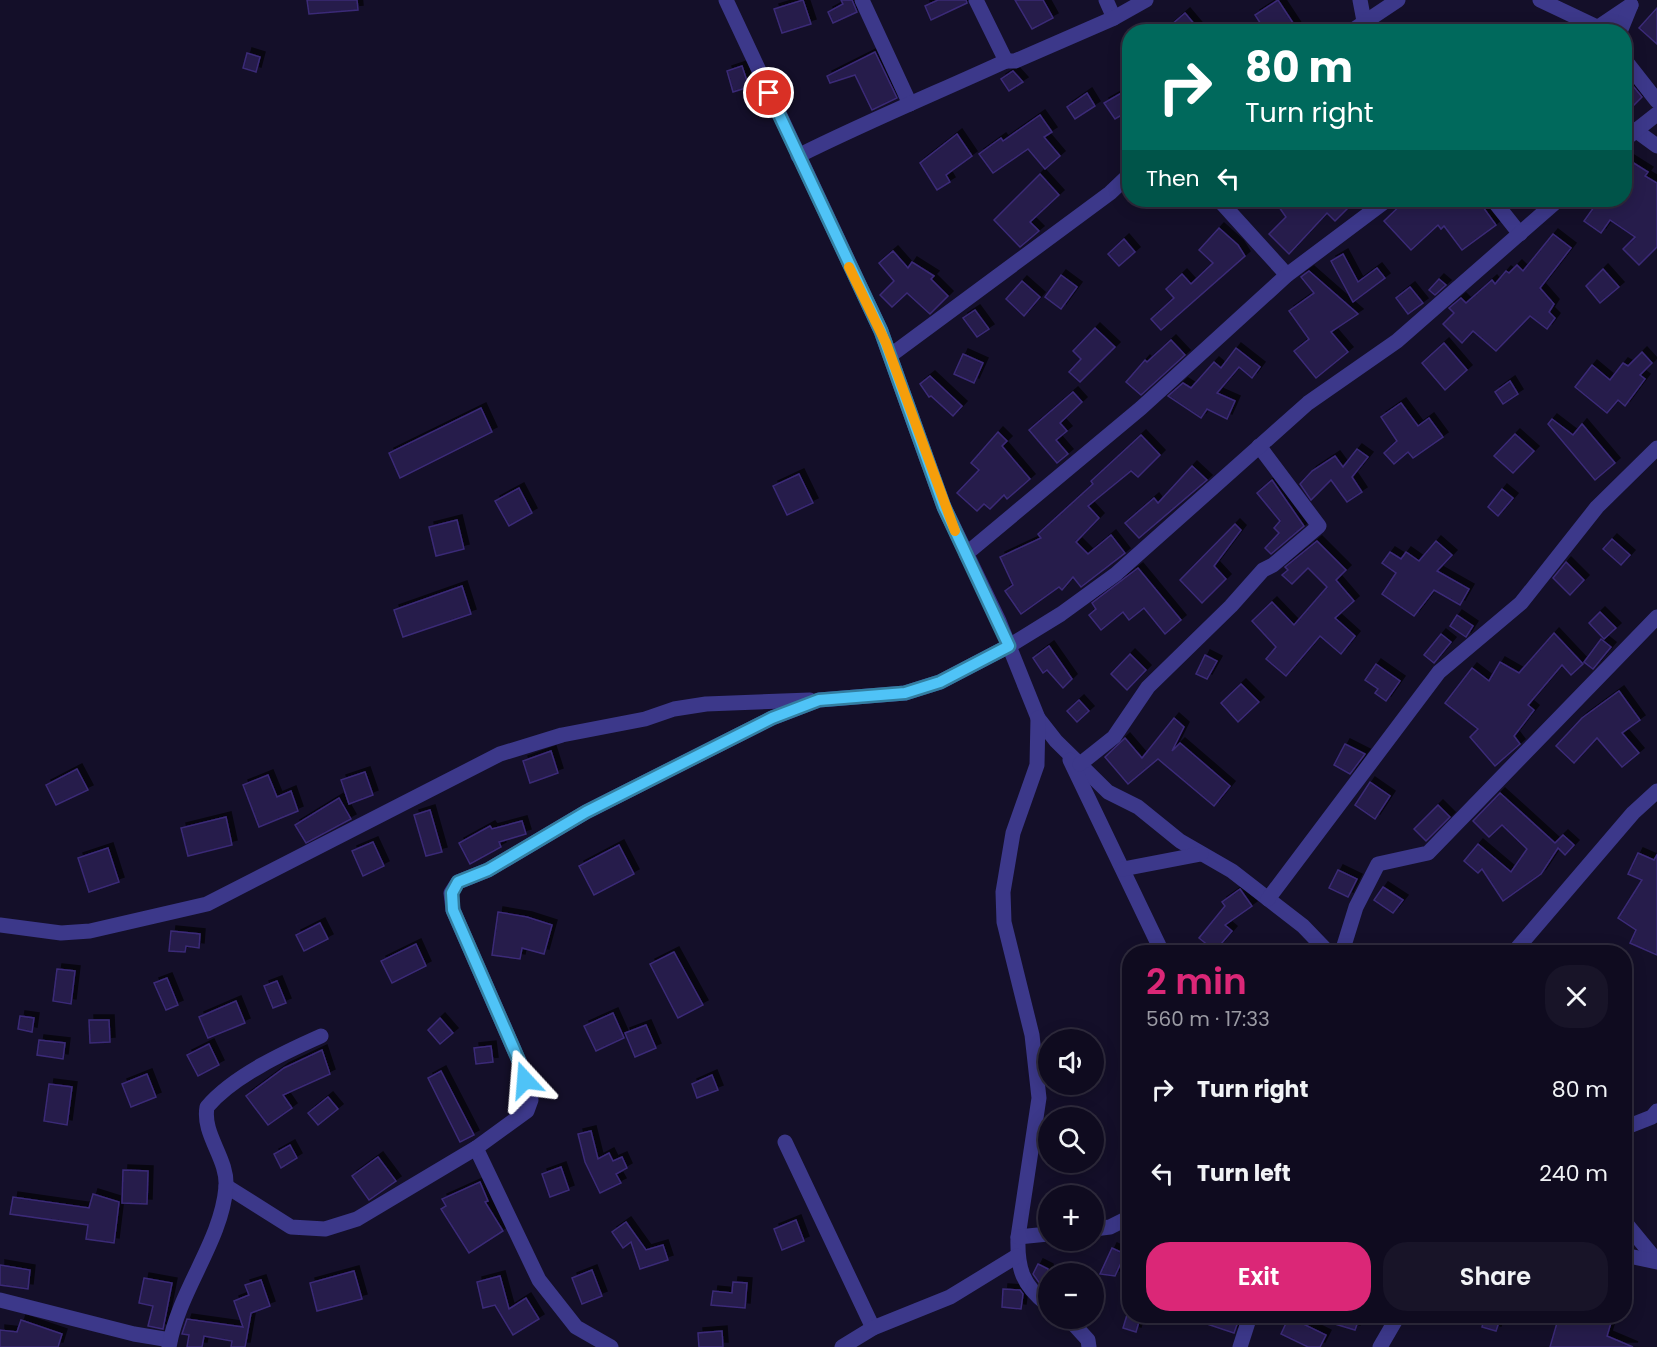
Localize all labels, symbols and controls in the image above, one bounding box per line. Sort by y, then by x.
text: 80 m [1245,38,1353,97]
icon: right [1146,48,1224,126]
pin [743,67,794,118]
icon: arrive [752,76,785,109]
text: Turn right [1245,94,1374,131]
icon: left [1212,162,1245,195]
text: Then [1146,163,1200,194]
text: 2 min [1146,956,1247,1007]
button: close [1545,965,1608,1028]
text: 560 m · 17:33 [1146,1005,1270,1033]
map controls [1038,1029,1104,1329]
button: sound [1038,1029,1104,1095]
position arrow [493,1048,557,1112]
icon: right [1146,1073,1179,1106]
text: Turn right [1197,1074,1308,1105]
text: 80 m [1552,1074,1608,1105]
button: search [1038,1107,1104,1173]
icon: left [1146,1157,1179,1190]
text: Turn left [1197,1158,1291,1189]
text: 240 m [1539,1158,1608,1189]
button: + [1038,1185,1104,1251]
button: Exit [1146,1242,1371,1311]
button: Share [1383,1242,1608,1311]
button: − [1038,1263,1104,1329]

